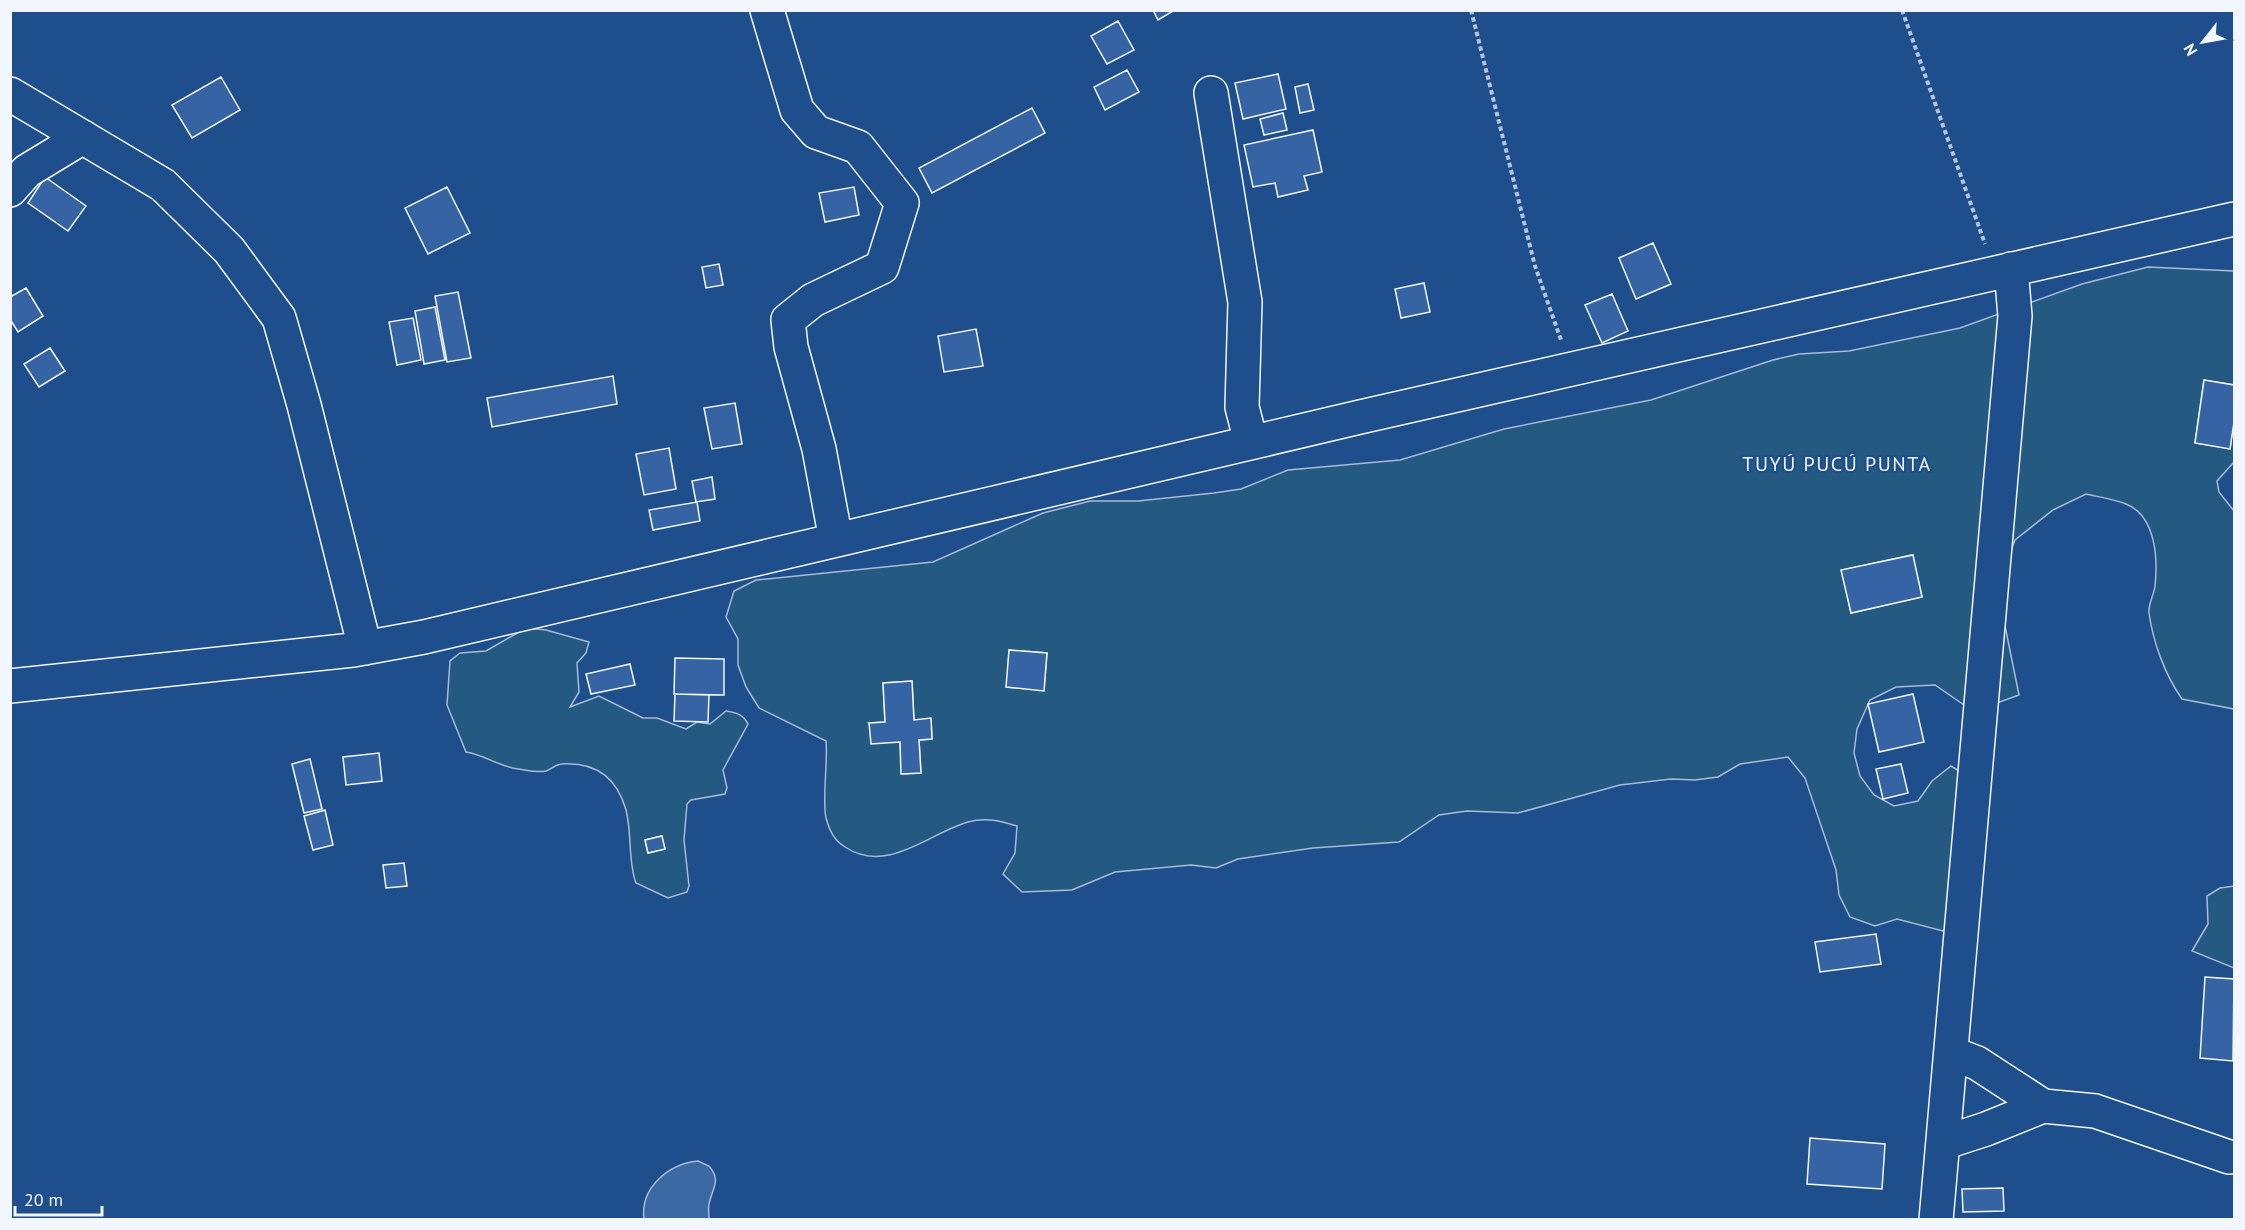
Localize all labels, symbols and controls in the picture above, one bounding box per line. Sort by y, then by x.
north arrow [2173,12,2233,72]
text: N [2179,40,2201,59]
district label: TUYÚ PUCÚ PUNTA [1742,451,1932,477]
scale bar [15,1179,102,1217]
text: 20 m [24,1188,63,1211]

